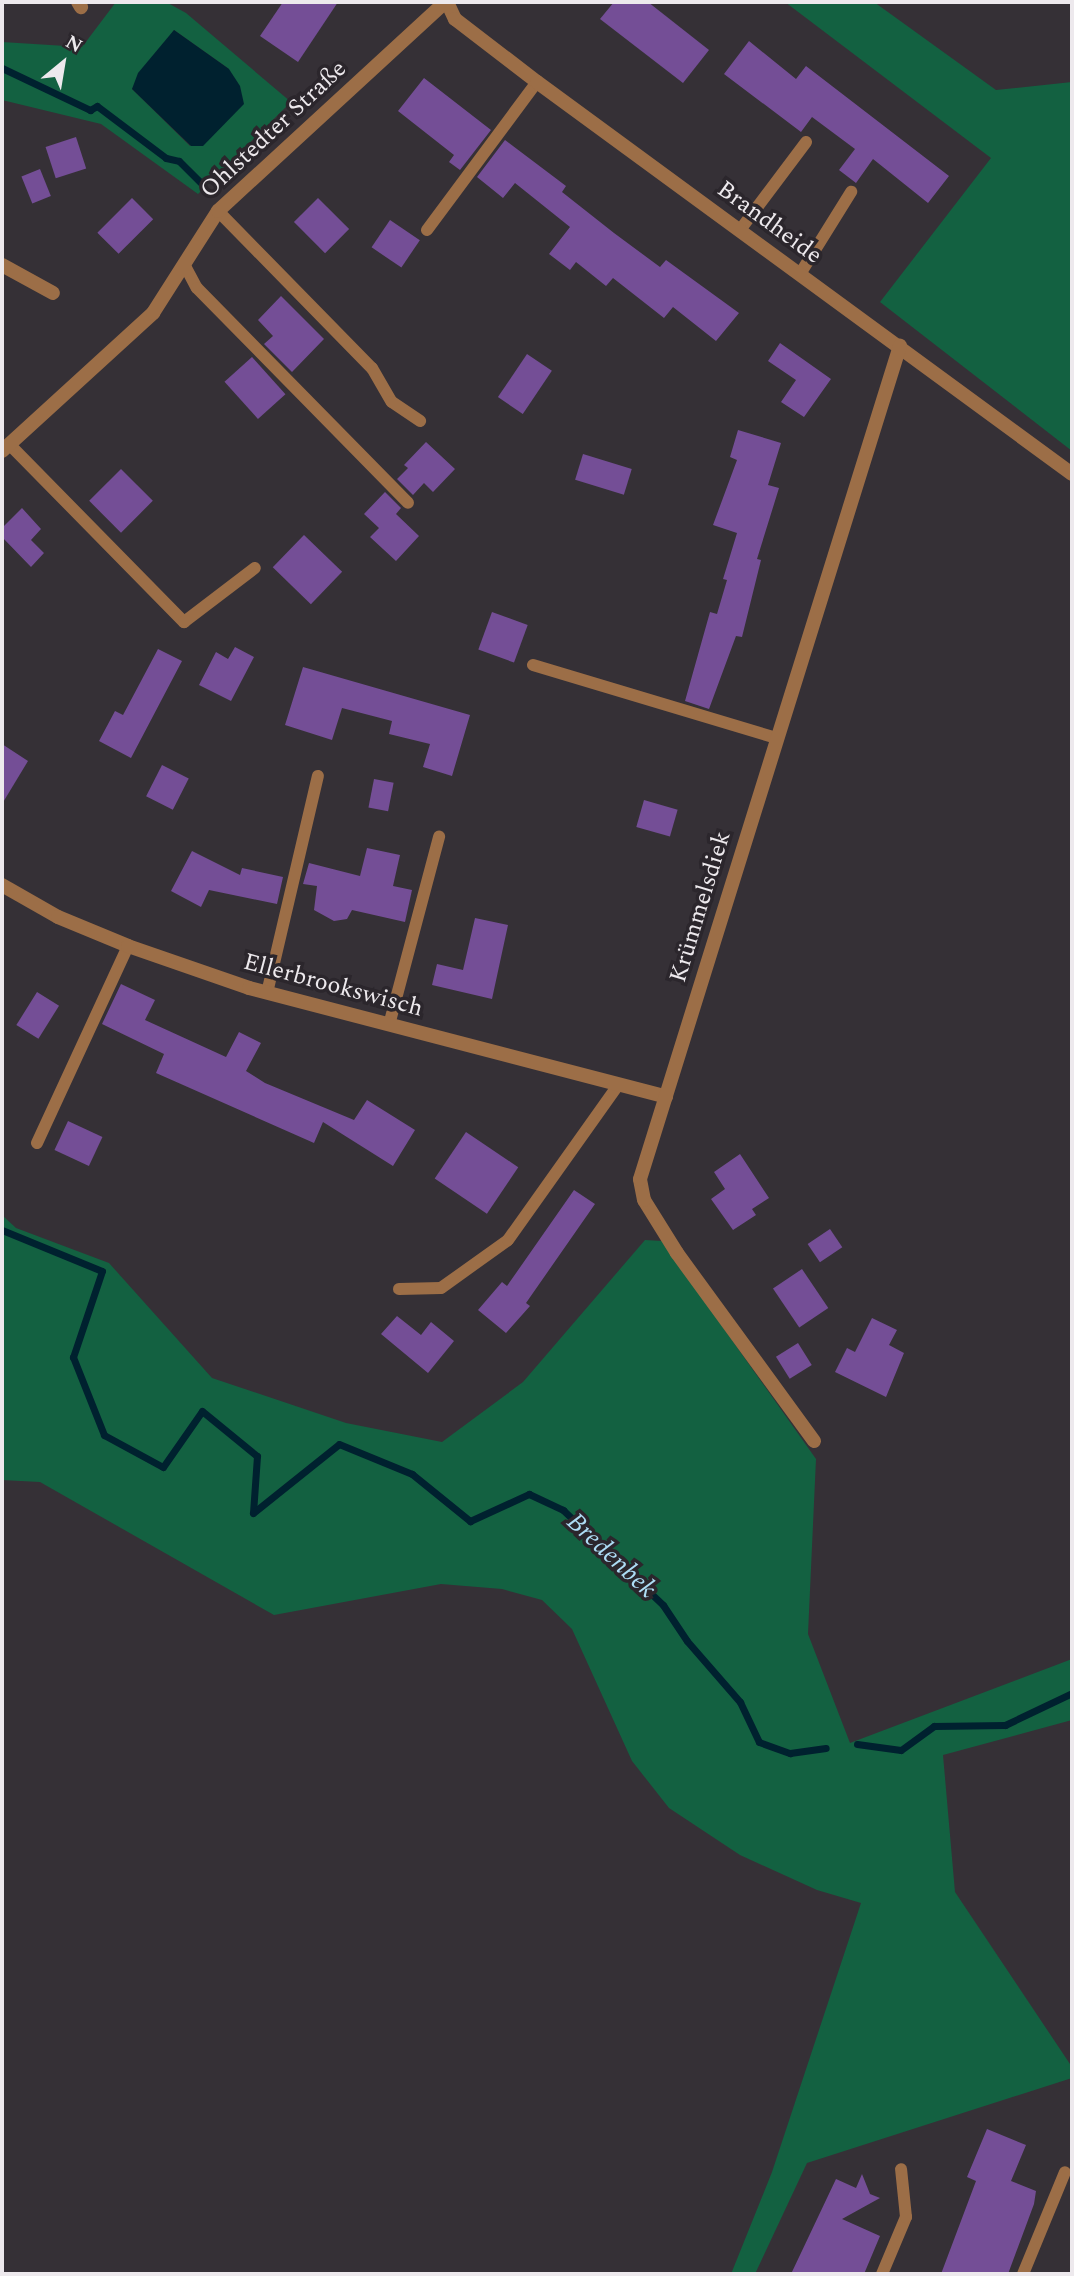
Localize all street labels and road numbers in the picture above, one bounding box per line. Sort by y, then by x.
street label: Ohlstedter Straße [195,55,353,205]
street label: Brandheide [711,175,827,271]
street label: Krümmelsdiek [664,828,738,986]
street label: Ellerbrookswisch [240,948,426,1024]

